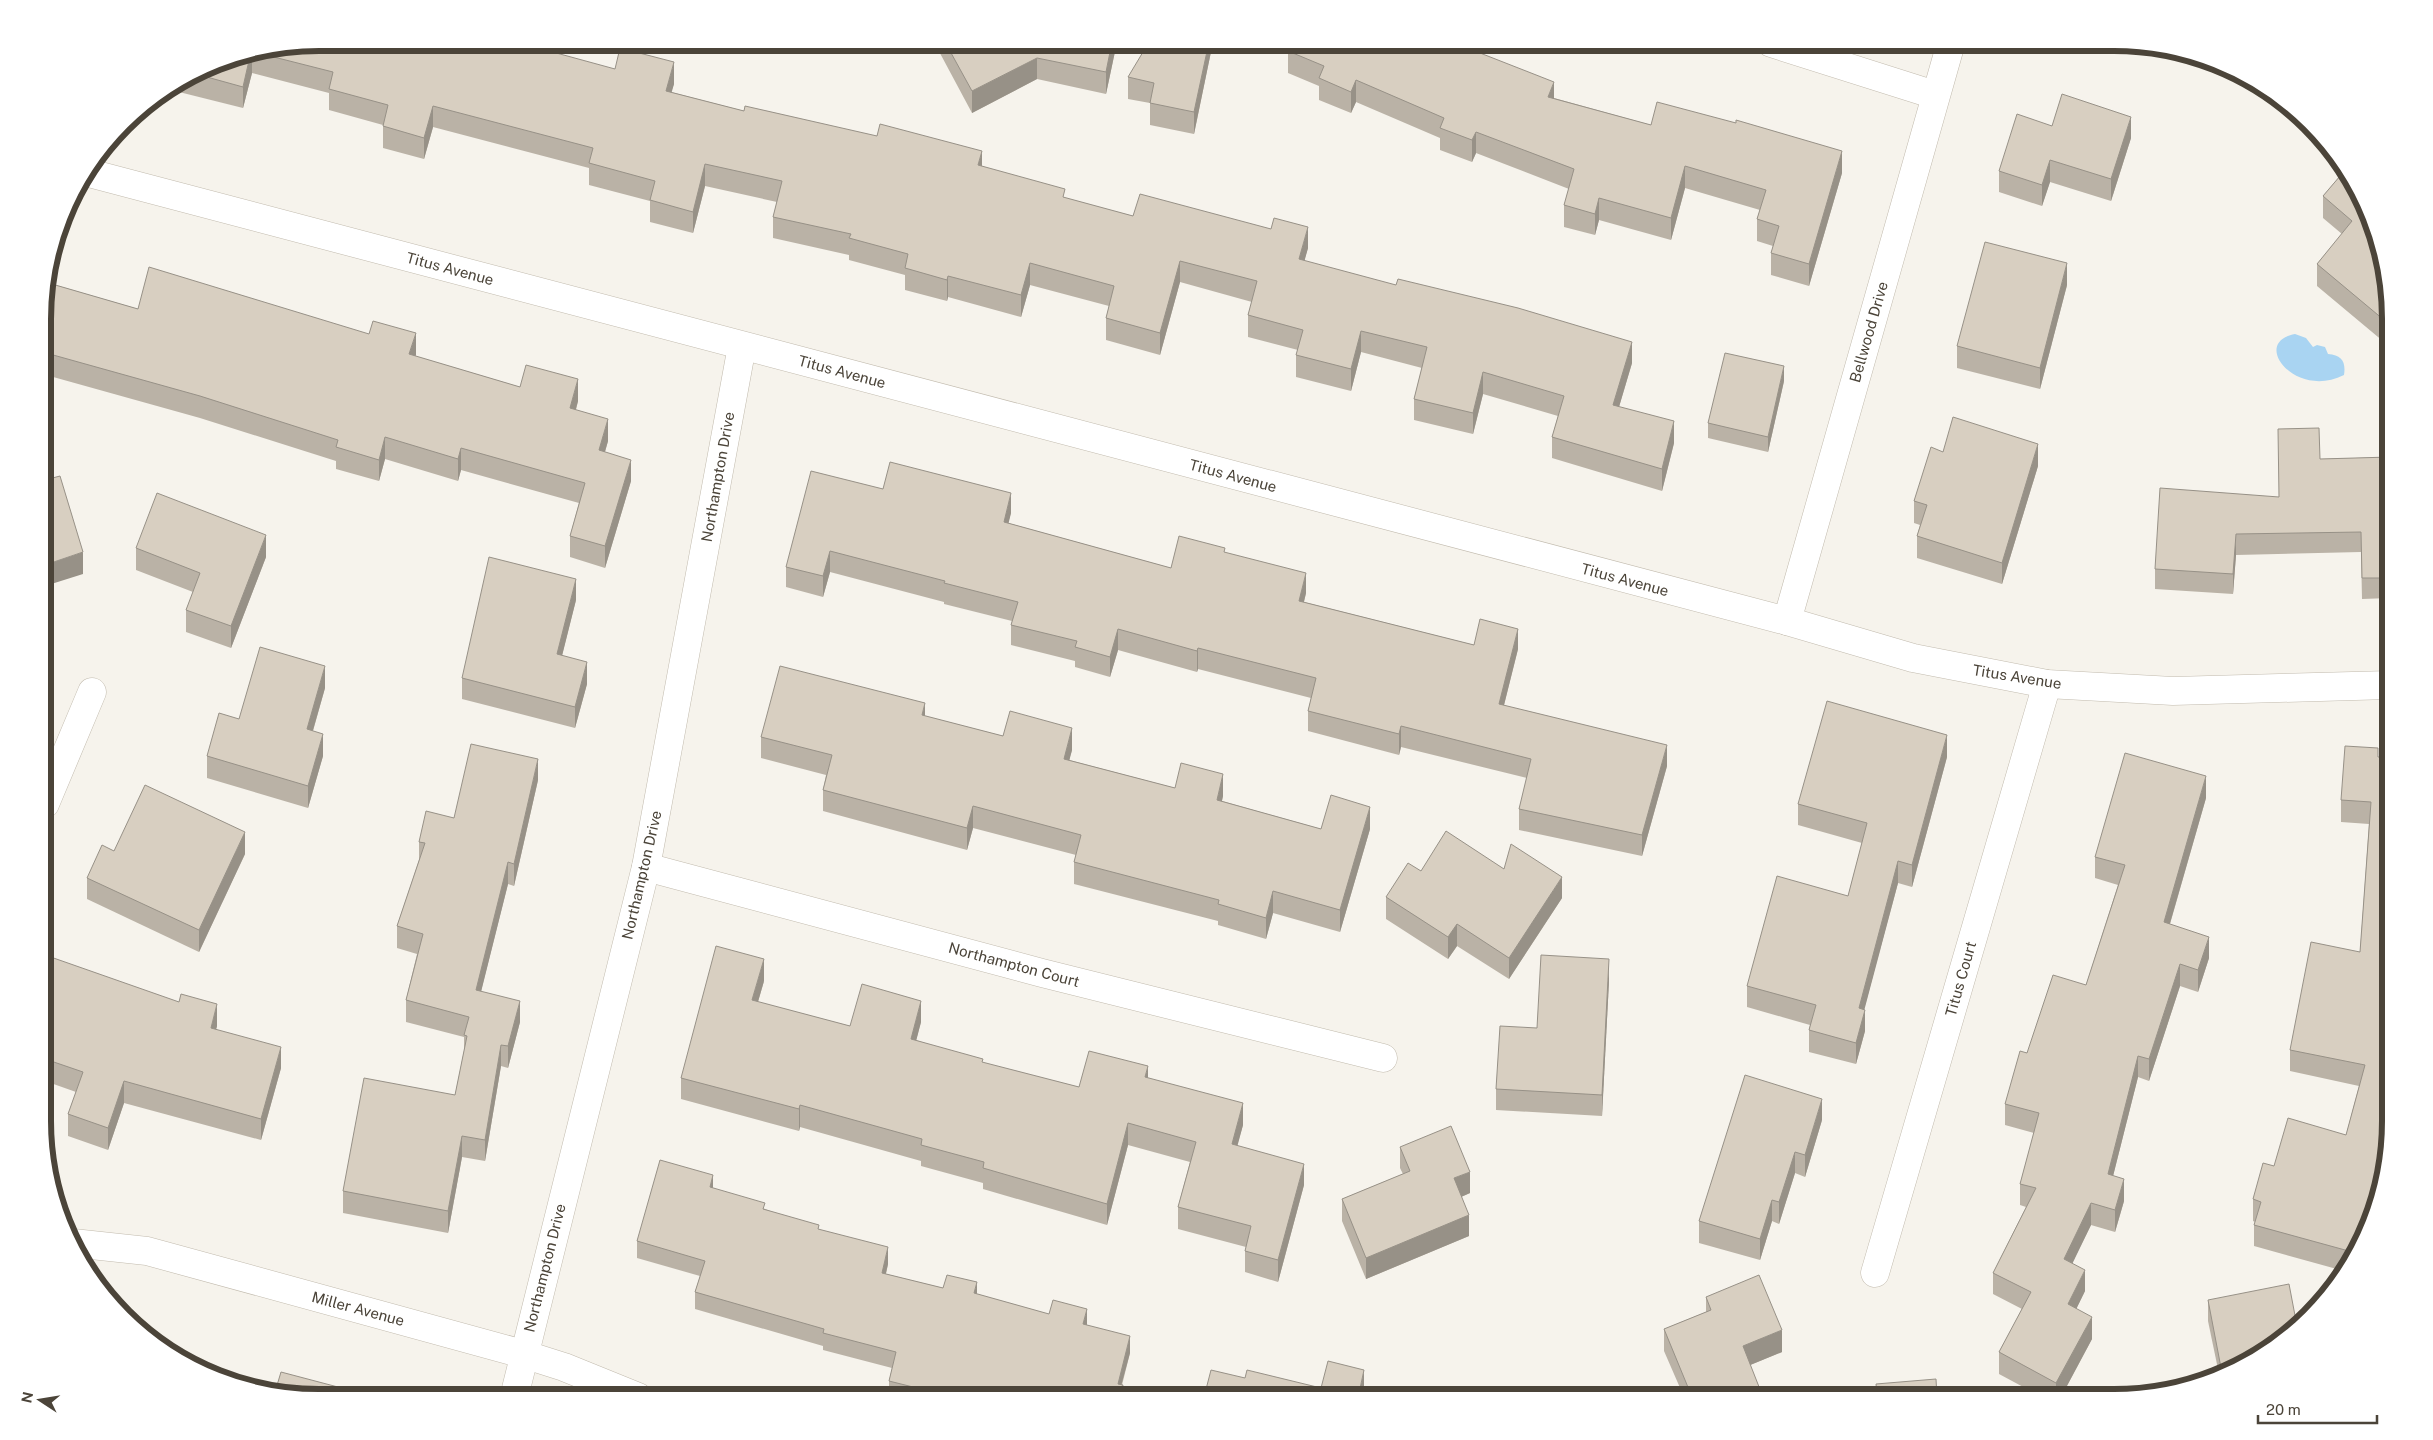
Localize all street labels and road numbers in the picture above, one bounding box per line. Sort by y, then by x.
street label: Titus Avenue [405,249,496,288]
street label: Bellwood Drive [1846,279,1891,384]
street label: Titus Avenue [797,352,888,391]
street label: Northampton Drive [698,410,737,543]
street label: Titus Avenue [1188,456,1279,495]
street label: Titus Avenue [1580,560,1671,599]
street label: Titus Avenue [1971,661,2063,692]
street label: Northampton Drive [618,809,665,941]
street label: Northampton Court [947,939,1082,990]
street label: Titus Court [1942,939,1979,1018]
street label: Northampton Drive [520,1202,569,1334]
street label: Miller Avenue [310,1288,406,1329]

